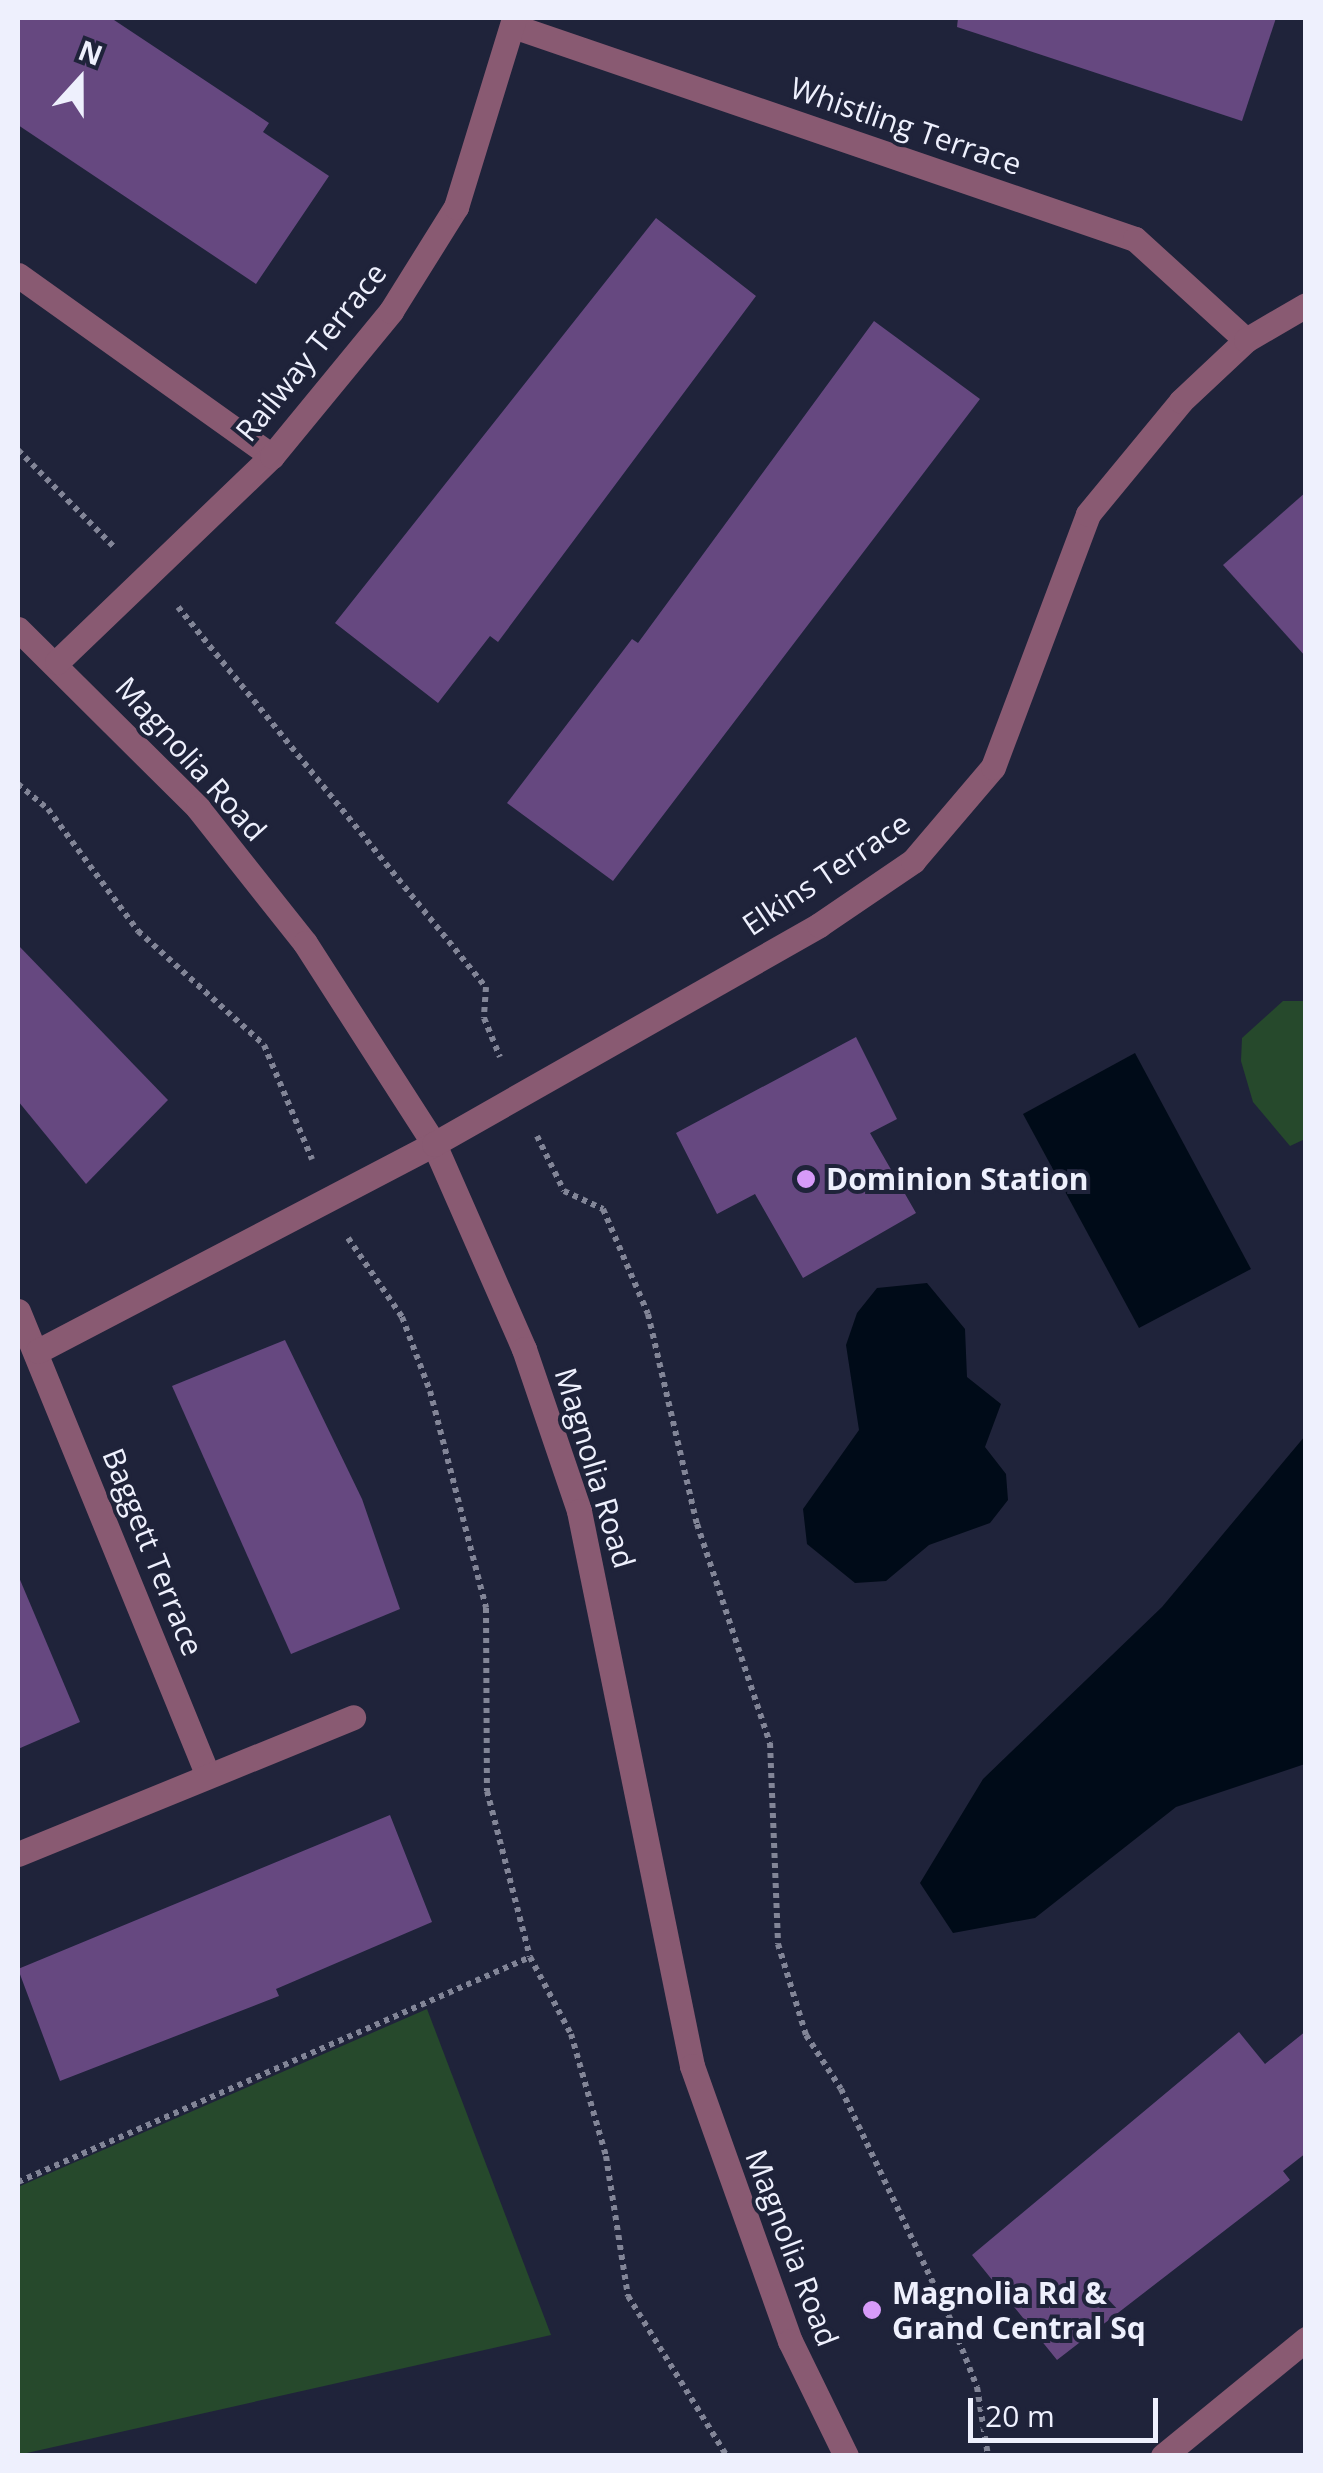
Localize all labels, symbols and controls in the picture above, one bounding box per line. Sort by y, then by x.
north arrow [30,30,130,130]
text: N [73,30,108,74]
street label: Whistling Terrace [786,70,1026,182]
street label: Railway Terrace [228,256,394,448]
street label: Magnolia Road [108,670,274,848]
street label: Elkins Terrace [736,805,916,943]
place label: Dominion Station [826,1161,1088,1197]
marker: Dominion Station [795,1168,817,1190]
street label: Magnolia Road [547,1363,643,1573]
street label: Baggett Terrace [95,1443,211,1661]
street label: Magnolia Road [738,2145,846,2351]
place label: Magnolia Rd & Grand Central Sq [892,2275,1146,2346]
marker: Magnolia Rd & Grand Central Sq [861,2299,883,2321]
scale bar [973,2378,1163,2440]
text: 20 m [985,2395,1055,2436]

